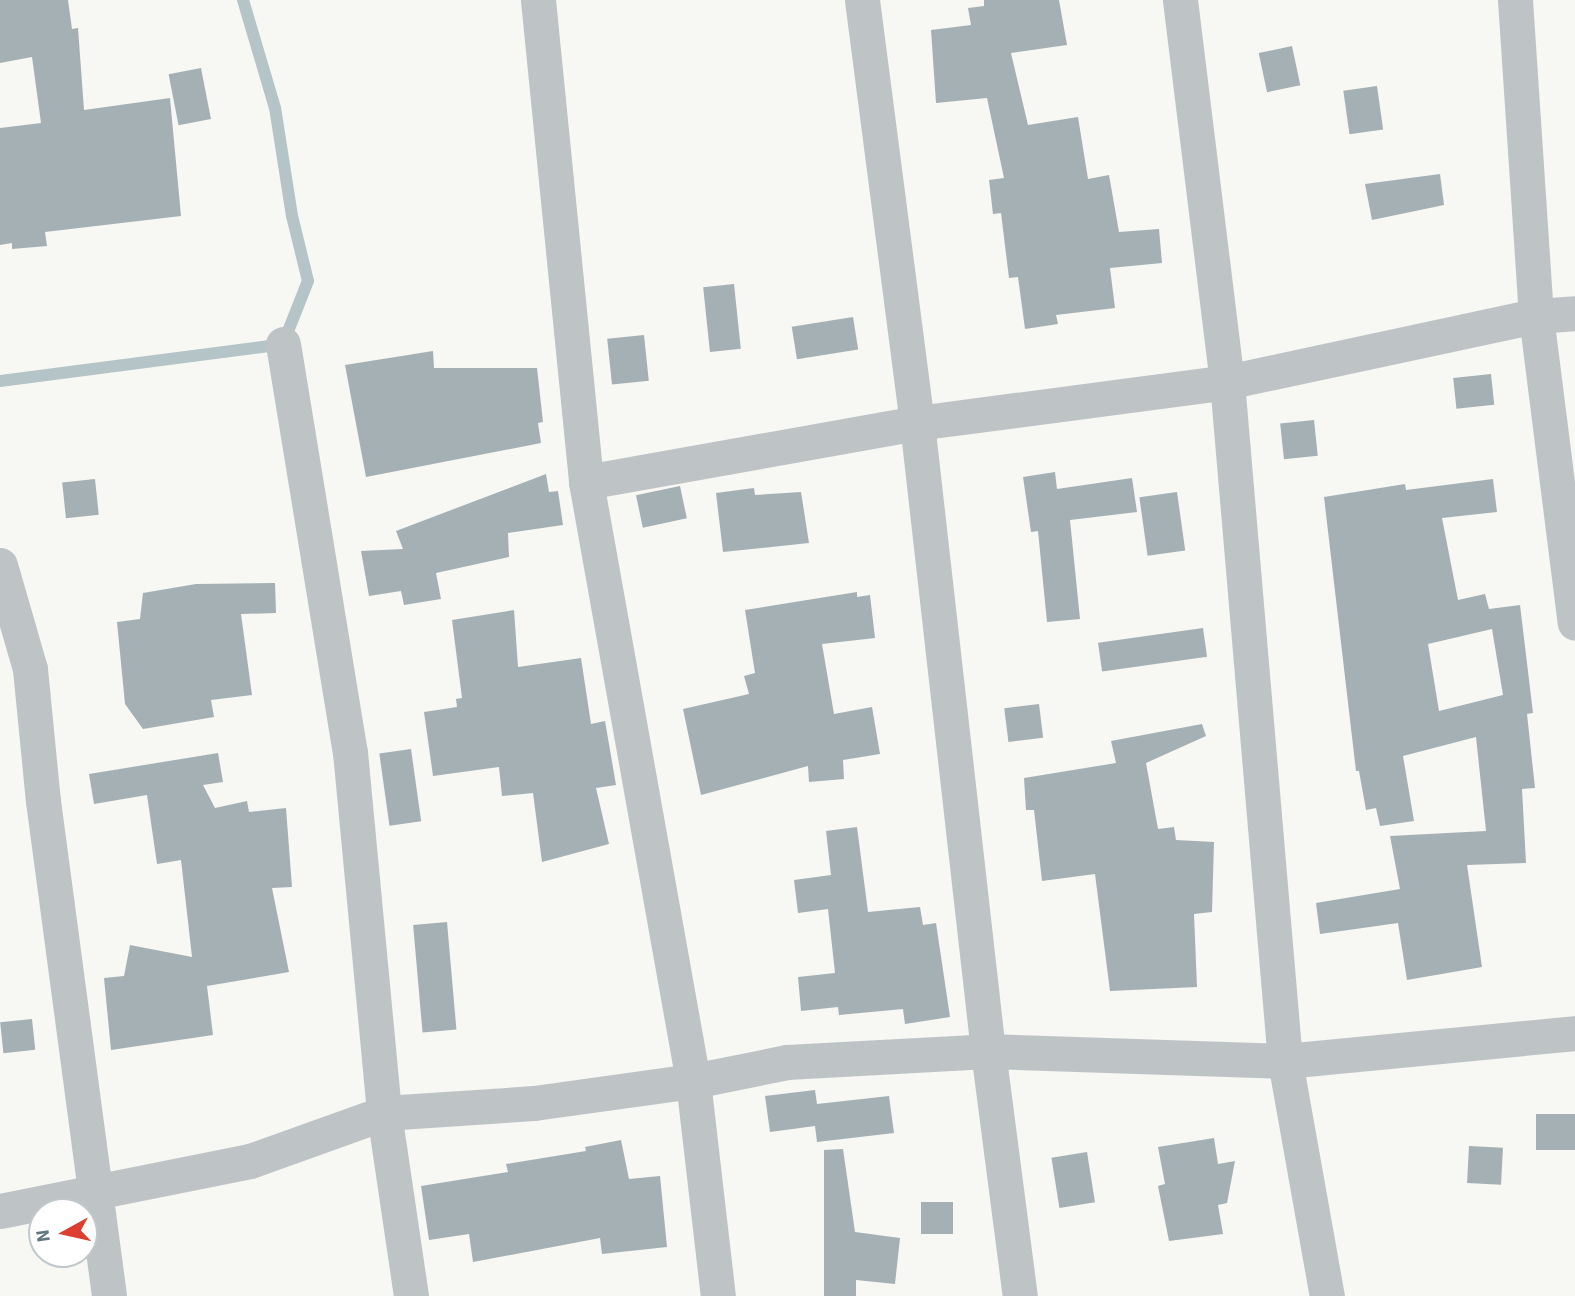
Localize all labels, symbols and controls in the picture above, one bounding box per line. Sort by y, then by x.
north arrow [28,1198,98,1268]
text: N [29,1228,58,1244]

